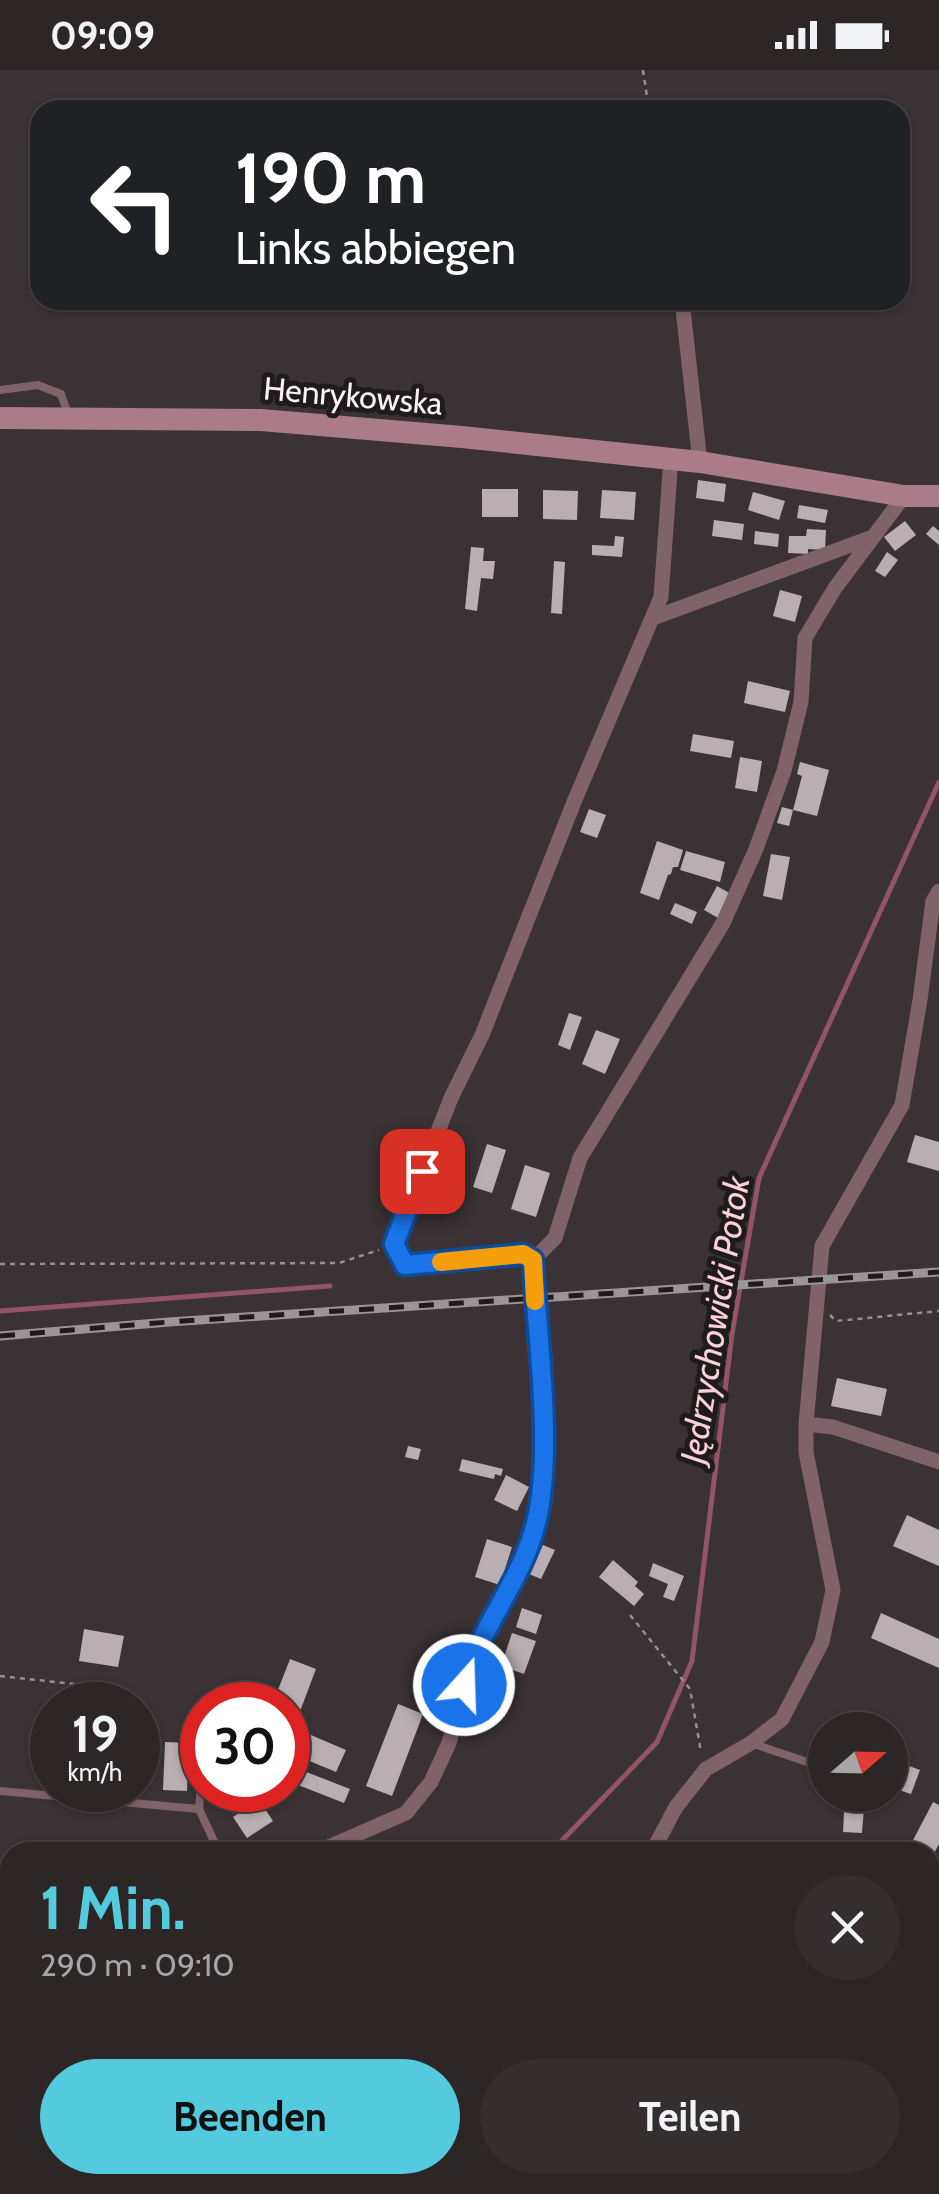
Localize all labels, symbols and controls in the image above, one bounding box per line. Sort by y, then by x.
text: 09:09 [50,12,155,59]
text: 190 m [235,135,426,221]
icon: left [70,140,200,270]
text: Links abbiegen [235,221,516,275]
street label: Henrykowska [262,368,445,423]
pin [380,1129,465,1214]
icon: arrive [395,1144,450,1199]
water label: Jędrzychowicki Potok [670,1172,759,1469]
position arrow [412,1633,516,1737]
speed limit sign: 30 [180,1682,310,1812]
text: 19 [72,1704,118,1765]
north arrow [808,1712,908,1812]
map controls [808,1712,908,1812]
text: km/h [68,1757,122,1787]
text: 1 Min. [40,1871,186,1944]
button: close [795,1875,900,1980]
text: 290 m · 09:10 [40,1945,235,1984]
button: Beenden [40,2059,460,2174]
button: Teilen [480,2059,900,2174]

